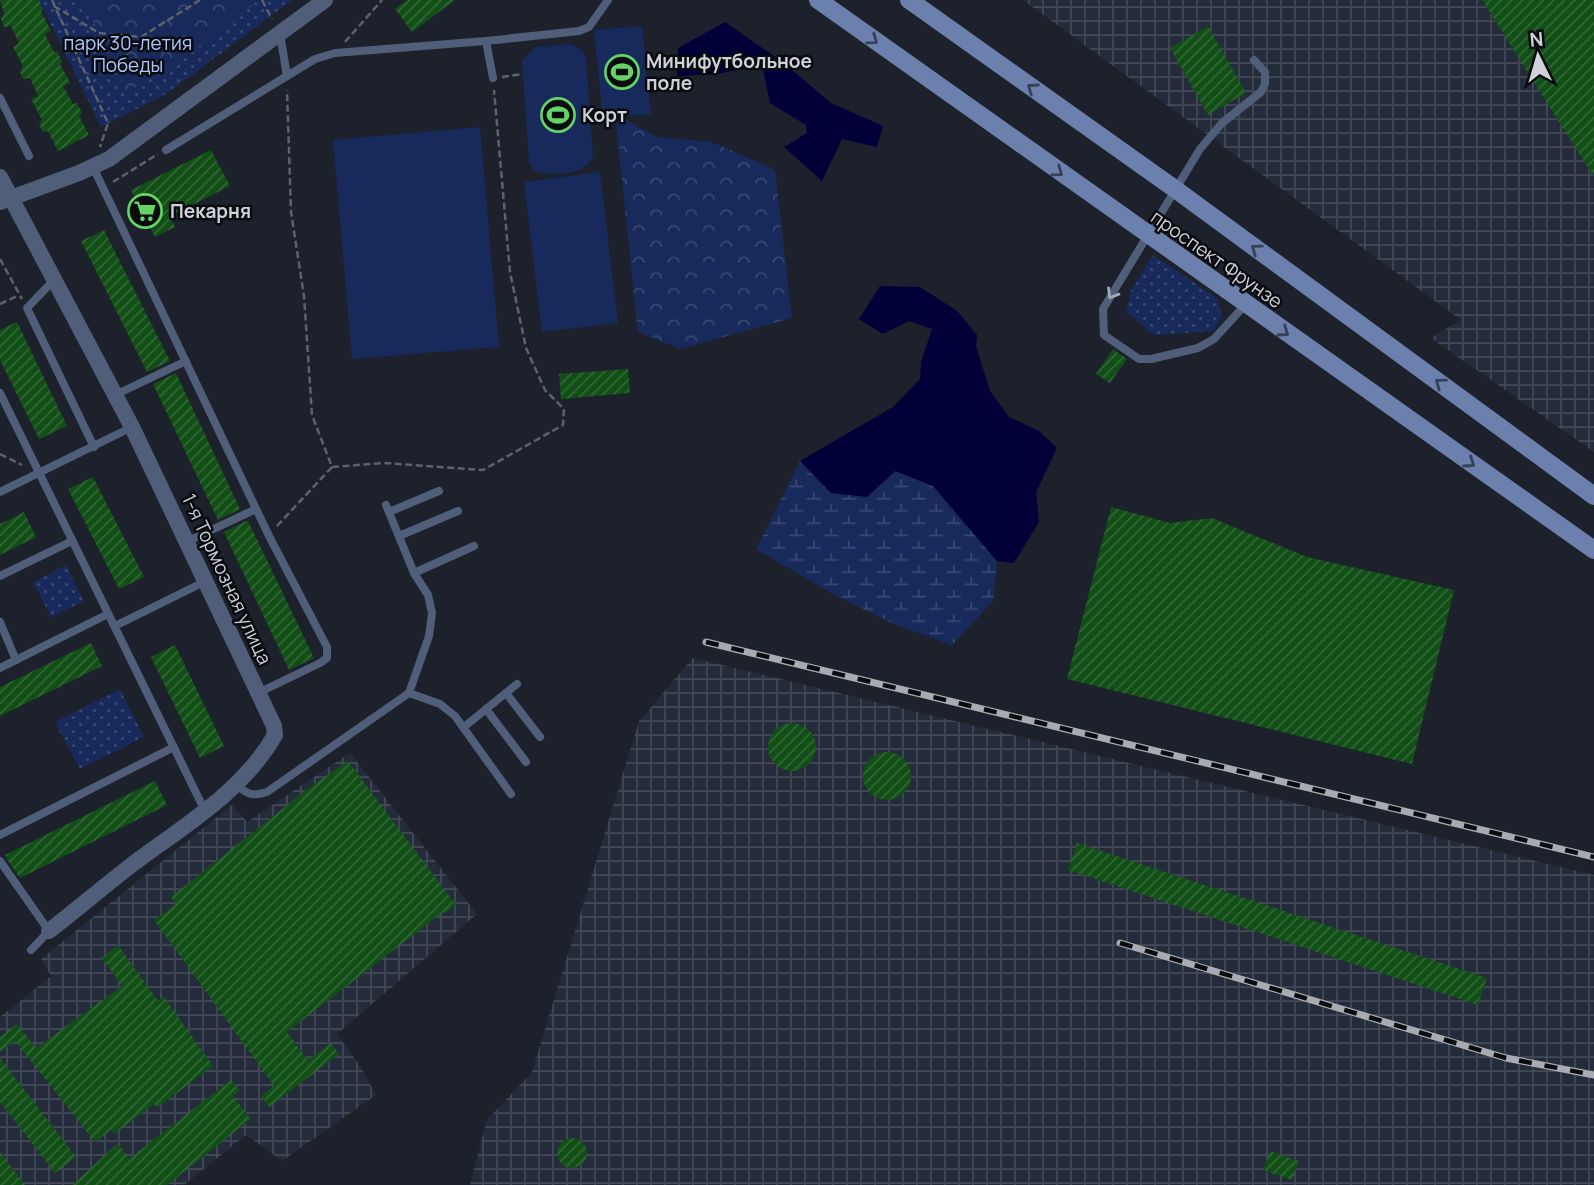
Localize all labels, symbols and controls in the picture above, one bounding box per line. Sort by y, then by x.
north arrow [1503,21,1573,91]
text: N [1529,26,1544,53]
park label: парк 30-летия Победы [64,30,192,78]
one-way arrow [865,32,878,44]
place label: Минифутбольное поле [646,48,812,96]
sports icon: Минифутбольное поле [603,53,641,91]
one-way arrow [1027,83,1040,96]
sports icon: Корт [539,96,577,134]
place label: Корт [582,102,627,128]
one-way arrow [1050,164,1063,176]
supermarket icon: Пекарня [126,192,164,230]
place label: Пекарня [170,198,251,224]
street label: проспект Фрунзе [1146,204,1288,314]
one-way arrow [1251,245,1264,257]
one-way arrow [1107,286,1120,299]
one-way arrow [1276,324,1289,336]
one-way arrow [1435,379,1448,392]
one-way arrow [1462,455,1475,467]
street label: 1-я Тормозная улица [176,489,278,669]

